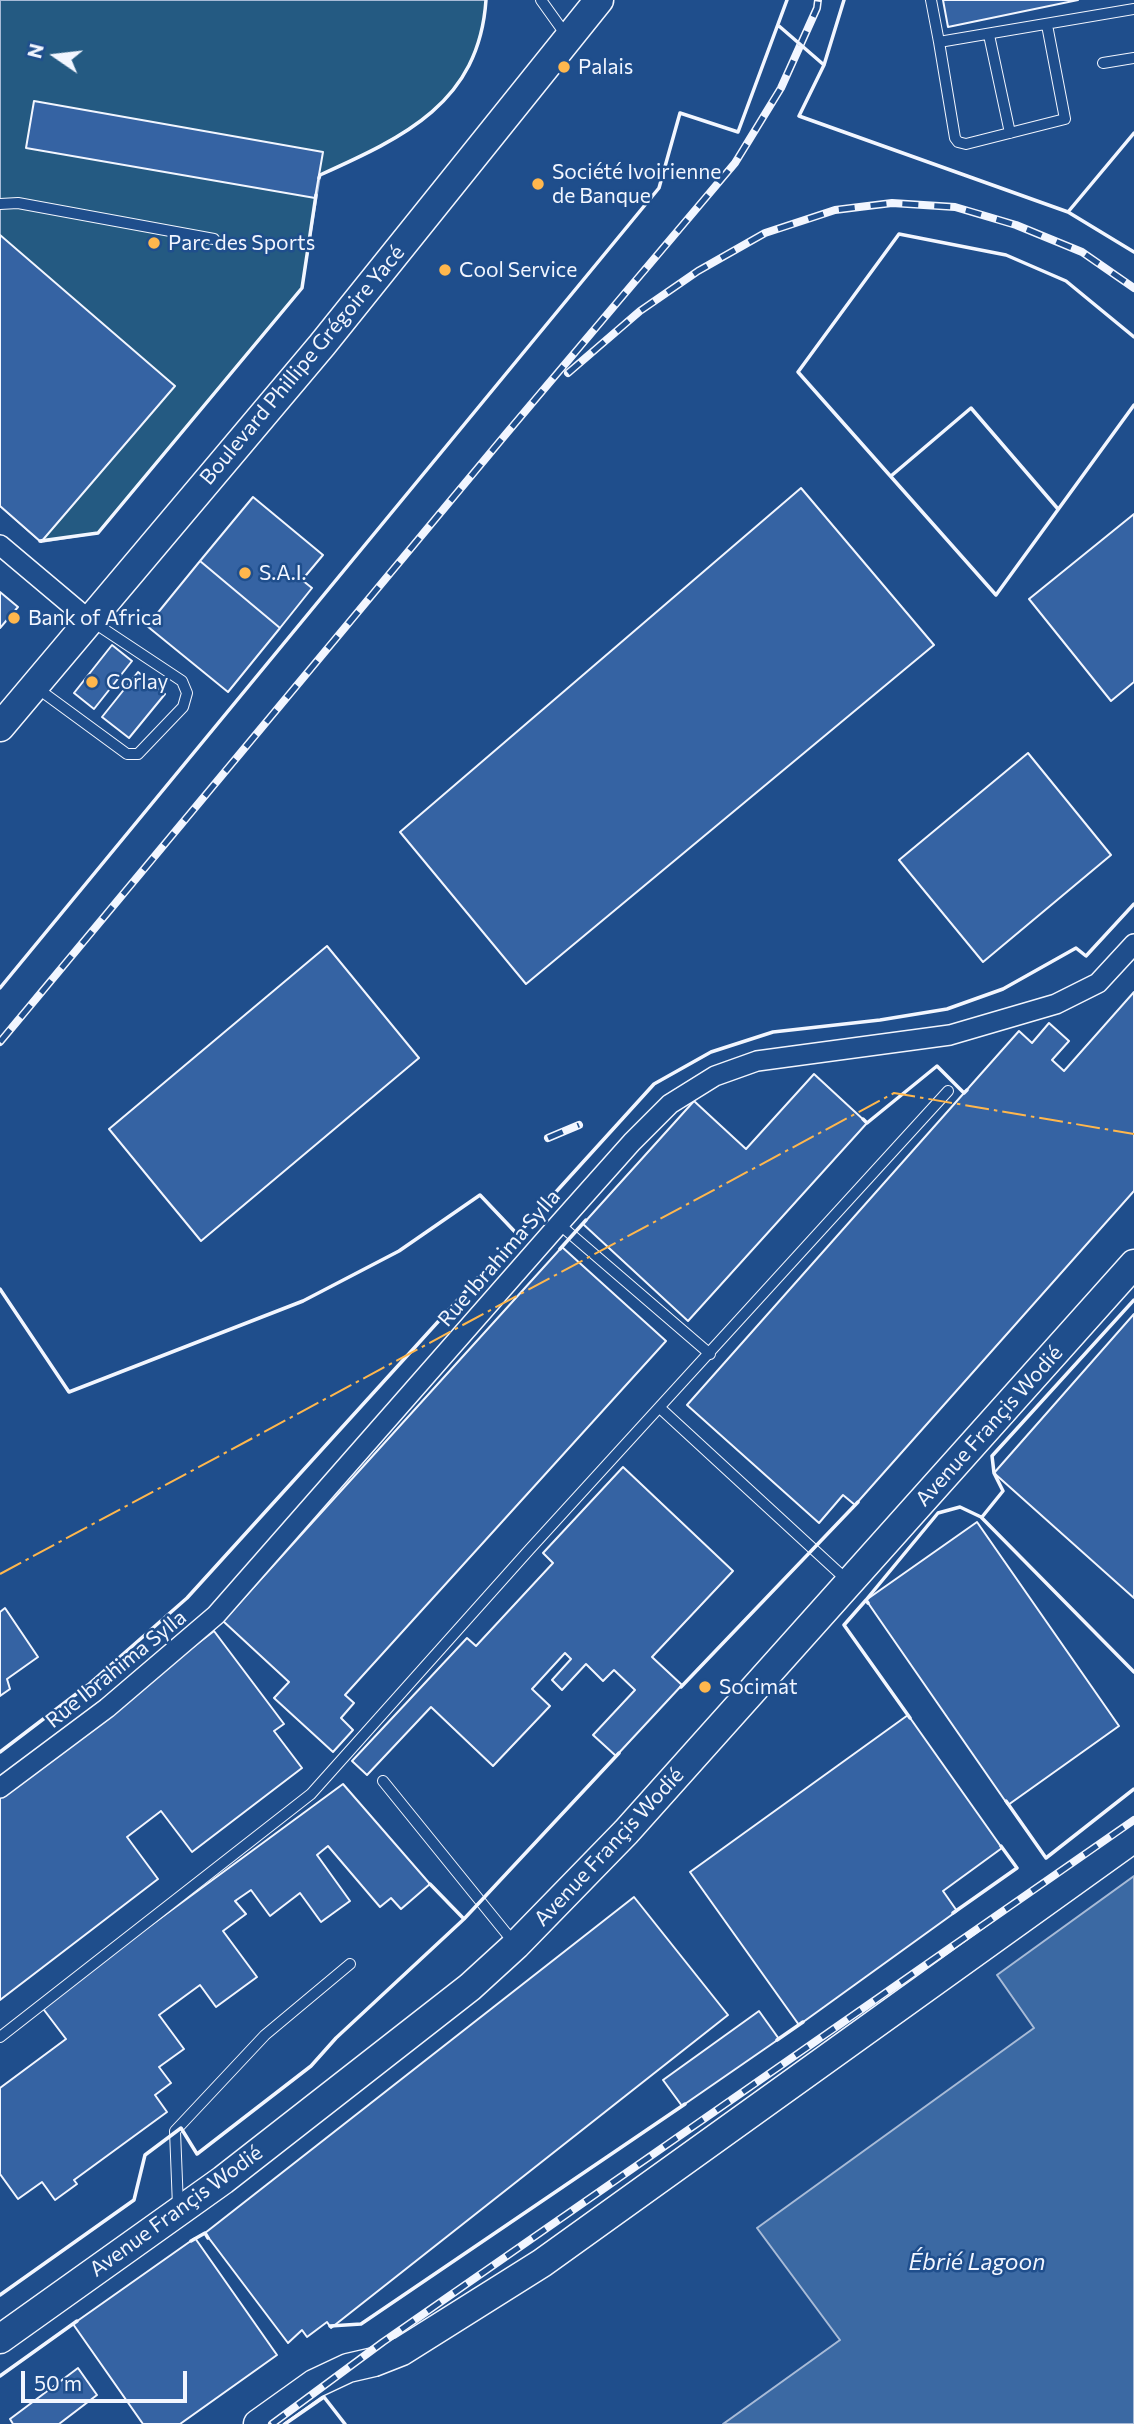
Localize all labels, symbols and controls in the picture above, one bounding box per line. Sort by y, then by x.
north arrow [21,21,91,91]
text: N [22,41,48,61]
place label: Palais [578,54,633,80]
marker: Palais [556,59,572,75]
place label: Société Ivoirienne de Banque [552,159,721,209]
marker: Société Ivoirienne de Banque [530,176,546,192]
place label: Parc des Sports [168,230,315,256]
marker: Parc des Sports [146,235,162,251]
street label: Boulevard Phillipe Grégoire Yacé [194,240,410,490]
place label: Cool Service [459,257,577,283]
marker: Cool Service [437,262,453,278]
place label: S.A.I. [259,560,307,586]
marker: S.A.I. [237,565,253,581]
place label: Bank of Africa [28,605,162,631]
marker: Bank of Africa [6,610,22,626]
place label: Corlay [106,669,168,695]
marker: Corlay [84,674,100,690]
street label: Rue Ibrahima Sylla [433,1184,565,1332]
street label: Avenue Françis Wodié [910,1340,1068,1512]
street label: Rue Ibrahima Sylla [41,1605,191,1733]
place label: Socimat [719,1674,798,1700]
marker: Socimat [697,1679,713,1695]
street label: Avenue Françis Wodié [529,1763,689,1931]
street label: Avenue Françis Wodié [85,2140,267,2282]
water label: Ébrié Lagoon [909,2248,1045,2276]
scale bar [24,2358,191,2402]
text: 50 m [34,2370,82,2395]

